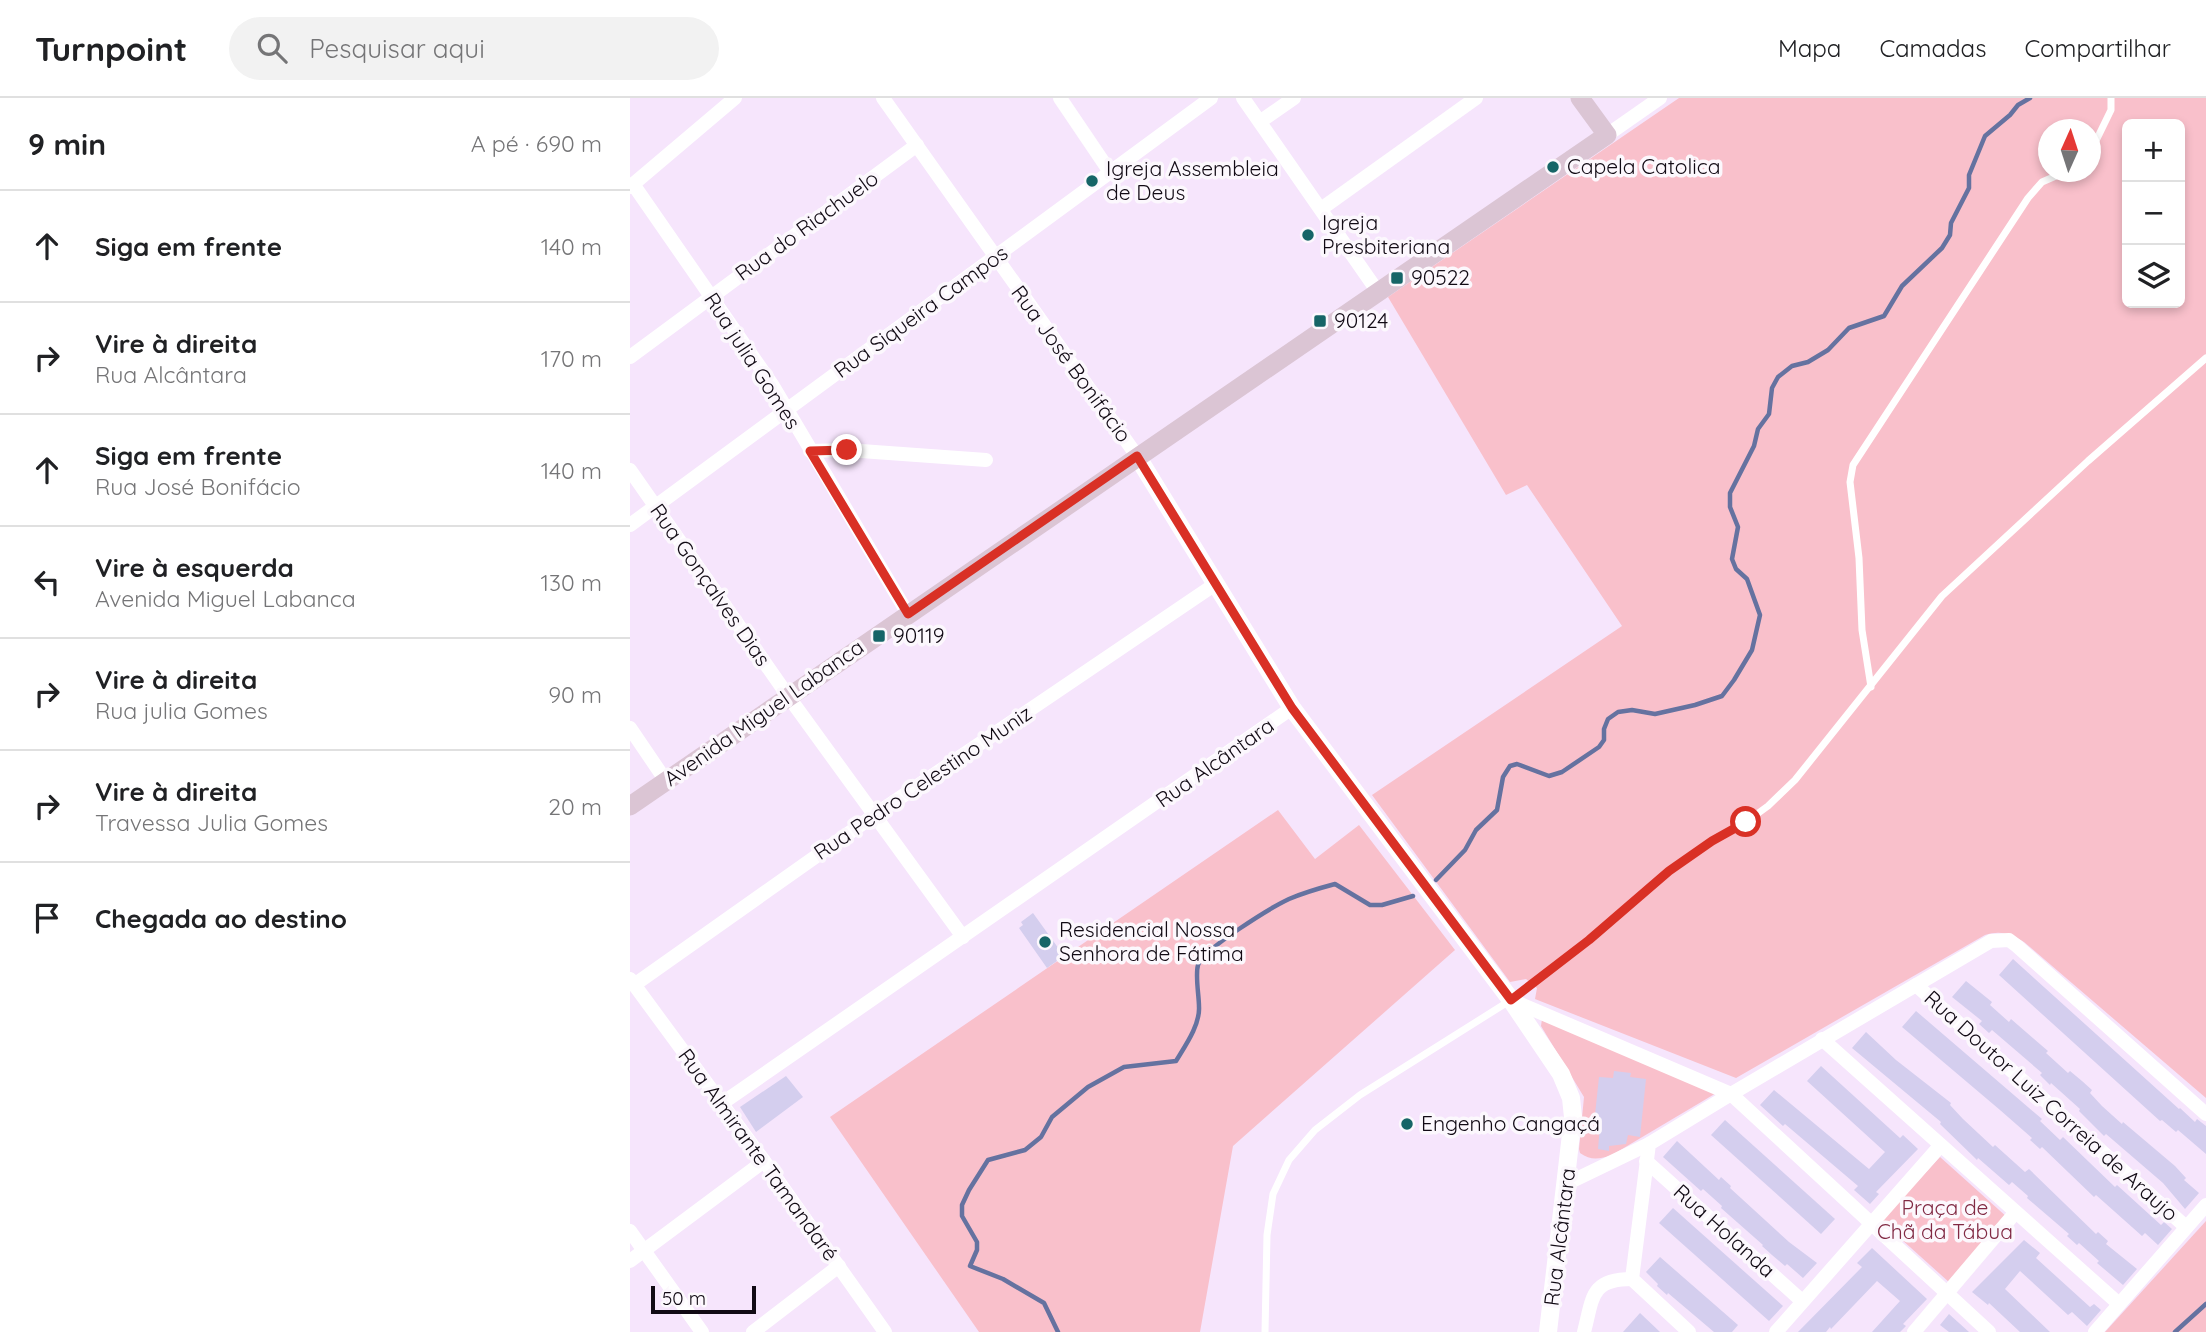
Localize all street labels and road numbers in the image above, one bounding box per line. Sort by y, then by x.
street label: Rua do Riachuelo [730,165,883,286]
street label: Rua Siqueira Campos [828,239,1012,383]
street label: Rua José Bonifácio [1006,280,1137,447]
street label: Rua julia Gomes [699,287,807,434]
street label: Rua Gonçalves Dias [645,498,777,671]
street label: Avenida Miguel Labanca [659,633,868,791]
street label: Rua Pedro Celestino Muniz [809,699,1036,865]
street label: Rua Alcântara [1150,712,1279,813]
street label: Rua Doutor Luiz Correia de Araujo [1919,984,2184,1226]
street label: Rua Almirante Tamandaré [673,1043,845,1266]
street label: Rua Alcântara [1538,1166,1580,1307]
street label: Rua Holanda [1669,1178,1781,1282]

